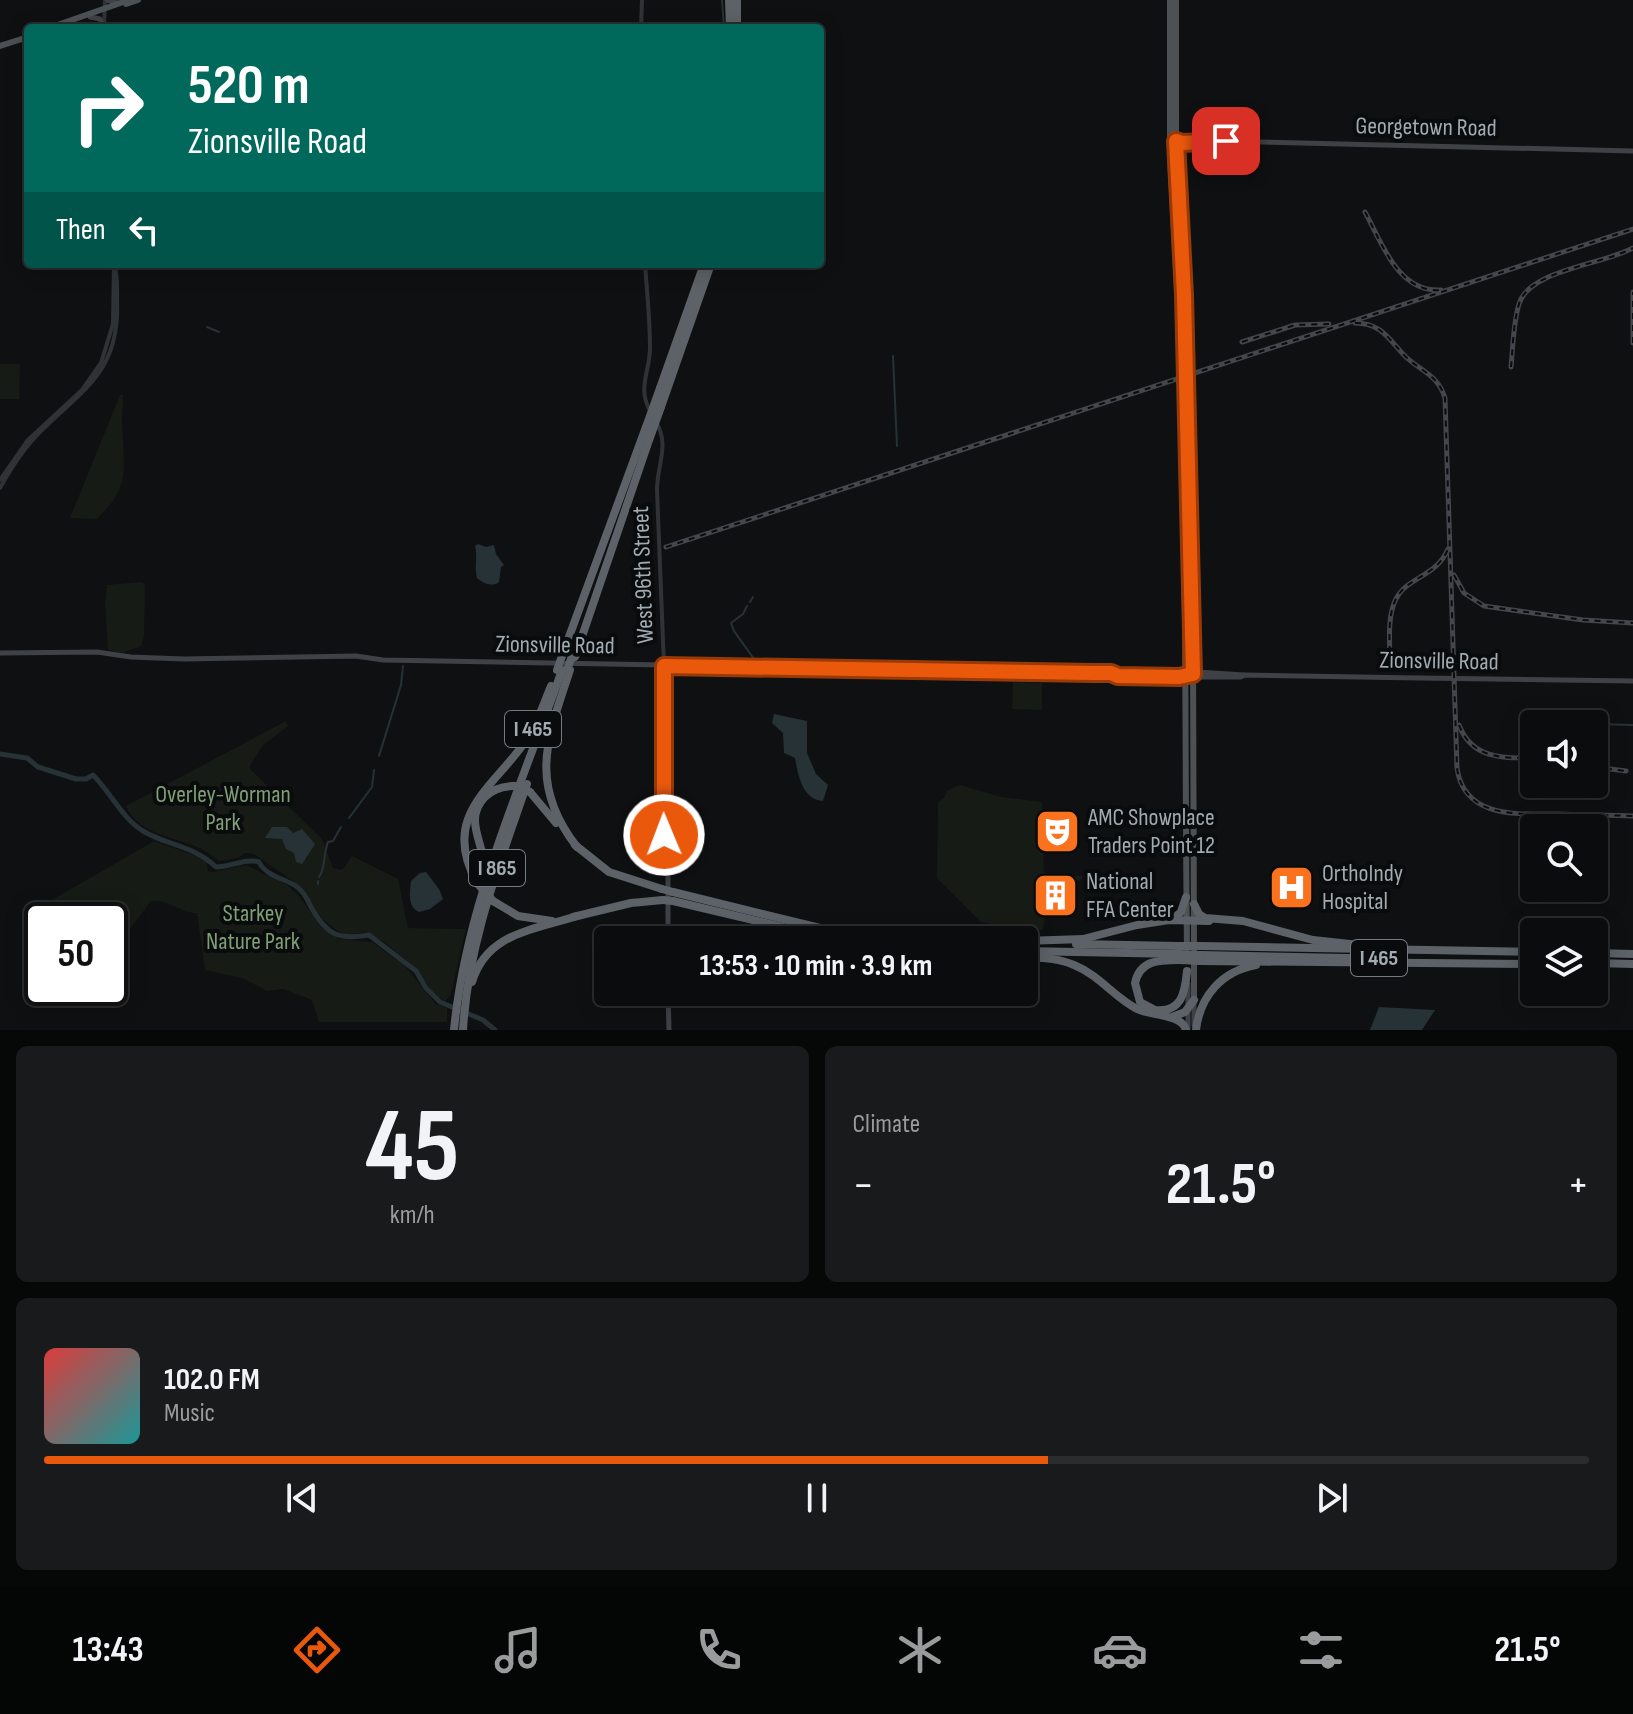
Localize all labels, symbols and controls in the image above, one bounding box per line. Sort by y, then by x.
text: 520 m [188,53,310,120]
icon: right [56,56,160,160]
pin [1192,107,1260,175]
street label: Georgetown Road [1355,111,1497,143]
icon: arrive [1204,119,1248,163]
text: Zionsville Road [188,121,367,164]
icon: left [122,208,166,252]
text: Then [56,212,106,248]
street label: West 96th Street [626,506,660,644]
street label: Zionsville Road [495,629,615,661]
street label: Zionsville Road [1379,645,1499,677]
map controls [1520,710,1608,1006]
button: sound [1520,710,1608,798]
road number: I 465 [505,711,561,747]
park label: Overley-Worman Park [155,780,291,837]
position arrow [622,793,706,877]
place label: AMC Showplace Traders Point 12 [1087,803,1215,860]
theatre icon: AMC Showplace Traders Point 12 [1033,807,1081,855]
button: search [1520,814,1608,902]
road number: I 865 [469,850,525,886]
place label: OrthoIndy Hospital [1322,859,1403,916]
hospital icon: OrthoIndy Hospital [1267,863,1315,911]
place label: National FFA Center [1086,867,1174,924]
building icon: National FFA Center [1031,871,1079,919]
park label: Starkey Nature Park [206,899,300,956]
speed limit sign: 50 [24,902,128,1006]
button: layers [1520,918,1608,1006]
road number: I 465 [1351,940,1407,976]
text: 13:53 · 10 min · 3.9 km [700,948,932,984]
text: 45 [365,1085,459,1210]
text: Climate [853,1109,920,1140]
text: 21.5° [1166,1149,1276,1221]
text: − [853,1159,874,1212]
text: + [1567,1159,1589,1212]
text: km/h [390,1200,435,1231]
text: 102.0 FM [164,1362,260,1398]
text: Music [164,1398,215,1429]
icon: previous [280,1476,324,1520]
icon: pause [795,1476,839,1520]
icon: next [1310,1476,1354,1520]
icon: directions [289,1622,345,1678]
icon: music [490,1622,546,1678]
icon: phone [691,1622,747,1678]
icon: climate [892,1622,948,1678]
icon: car [1092,1622,1148,1678]
icon: filters [1293,1622,1349,1678]
text: 13:43 [72,1629,144,1672]
text: 21.5° [1494,1629,1560,1672]

